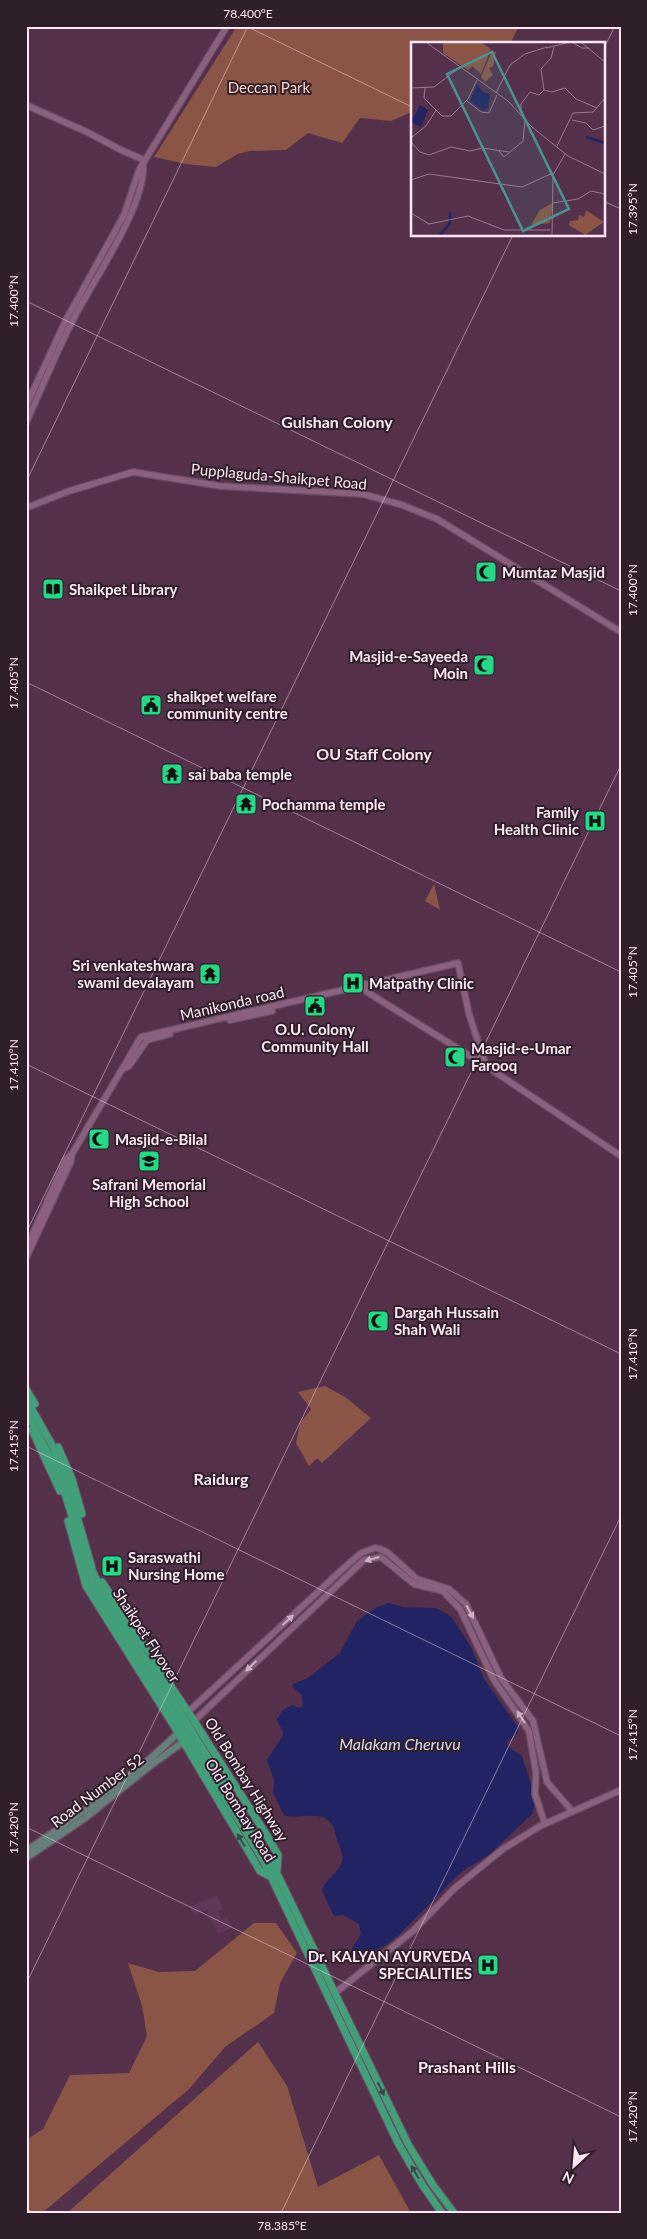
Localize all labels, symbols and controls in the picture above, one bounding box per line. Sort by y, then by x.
text: 78.400°E [223,6,273,21]
inset map [411,42,604,236]
park label: Deccan Park [228,78,311,96]
text: 17.395°N [625,183,640,235]
text: 17.400°N [6,275,21,327]
district label: Gulshan Colony [281,412,393,431]
street label: Pupplaguda-Shaikpet Road [190,459,368,493]
mosque icon: Mumtaz Masjid [474,560,498,584]
place label: Mumtaz Masjid [502,563,605,581]
text: 17.400°N [625,564,640,616]
library icon: Shaikpet Library [41,577,65,601]
place label: Shaikpet Library [69,580,178,598]
place label: Masjid-e-Sayeeda Moin [349,647,468,682]
mosque icon: Masjid-e-Sayeeda Moin [472,653,496,677]
text: 17.405°N [6,657,21,709]
place label: shaikpet welfare community centre [167,687,288,722]
public building icon: shaikpet welfare community centre [139,693,163,717]
district label: OU Staff Colony [316,744,432,763]
temple icon: sai baba temple [160,762,184,786]
place label: sai baba temple [188,765,292,783]
temple icon: Pochamma temple [234,792,258,816]
place label: Pochamma temple [262,795,386,813]
place label: Family Health Clinic [494,803,579,838]
hospital icon: Family Health Clinic [583,809,607,833]
text: 17.405°N [625,946,640,998]
place label: Sri venkateshwara swami devalayam [72,956,194,991]
temple icon: Sri venkateshwara swami devalayam [198,962,222,986]
hospital icon: Matpathy Clinic [341,971,365,995]
place label: Matpathy Clinic [369,974,474,992]
street label: Manikonda road [178,982,286,1024]
public building icon: O.U. Colony Community Hall [303,994,327,1018]
place label: O.U. Colony Community Hall [261,1020,369,1055]
text: 17.410°N [6,1039,21,1091]
place label: Masjid-e-Umar Farooq [471,1039,572,1074]
mosque icon: Masjid-e-Umar Farooq [443,1045,467,1069]
mosque icon: Masjid-e-Bilal [87,1127,111,1151]
place label: Masjid-e-Bilal [115,1130,207,1148]
school or university icon: Safrani Memorial High School [137,1149,161,1173]
place label: Safrani Memorial High School [92,1175,206,1210]
place label: Dargah Hussain Shah Wali [394,1303,499,1338]
mosque icon: Dargah Hussain Shah Wali [366,1309,390,1333]
text: 17.410°N [625,1328,640,1380]
text: 17.415°N [6,1420,21,1472]
district label: Raidurg [194,1469,249,1488]
place label: Saraswathi Nursing Home [128,1548,224,1583]
hospital icon: Saraswathi Nursing Home [100,1554,124,1578]
one-way arrow [364,1555,379,1563]
street label: Shaikpet Flyover [110,1584,185,1686]
one-way arrow [466,1604,474,1619]
one-way arrow [282,1614,294,1625]
one-way arrow [245,1660,257,1672]
text: 17.415°N [625,1709,640,1761]
one-way arrow [516,1711,525,1724]
street label: Old Bombay Highway [202,1714,293,1845]
water label: Malakam Cheruvu [339,1734,461,1753]
street label: Road Number 52 [47,1749,147,1831]
street label: Old Bombay Road [202,1755,280,1865]
text: 17.420°N [6,1802,21,1854]
one-way arrow [237,1834,246,1847]
place label: Dr. KALYAN AYURVEDA SPECIALITIES [308,1947,473,1982]
hospital icon: Dr. KALYAN AYURVEDA SPECIALITIES [476,1953,500,1977]
district label: Prashant Hills [418,2057,516,2076]
one-way arrow [377,2082,385,2096]
text: 17.420°N [625,2091,640,2143]
north arrow [550,2142,600,2192]
one-way arrow [410,2166,419,2179]
text: N [560,2168,577,2188]
text: 78.385°E [257,2218,307,2233]

